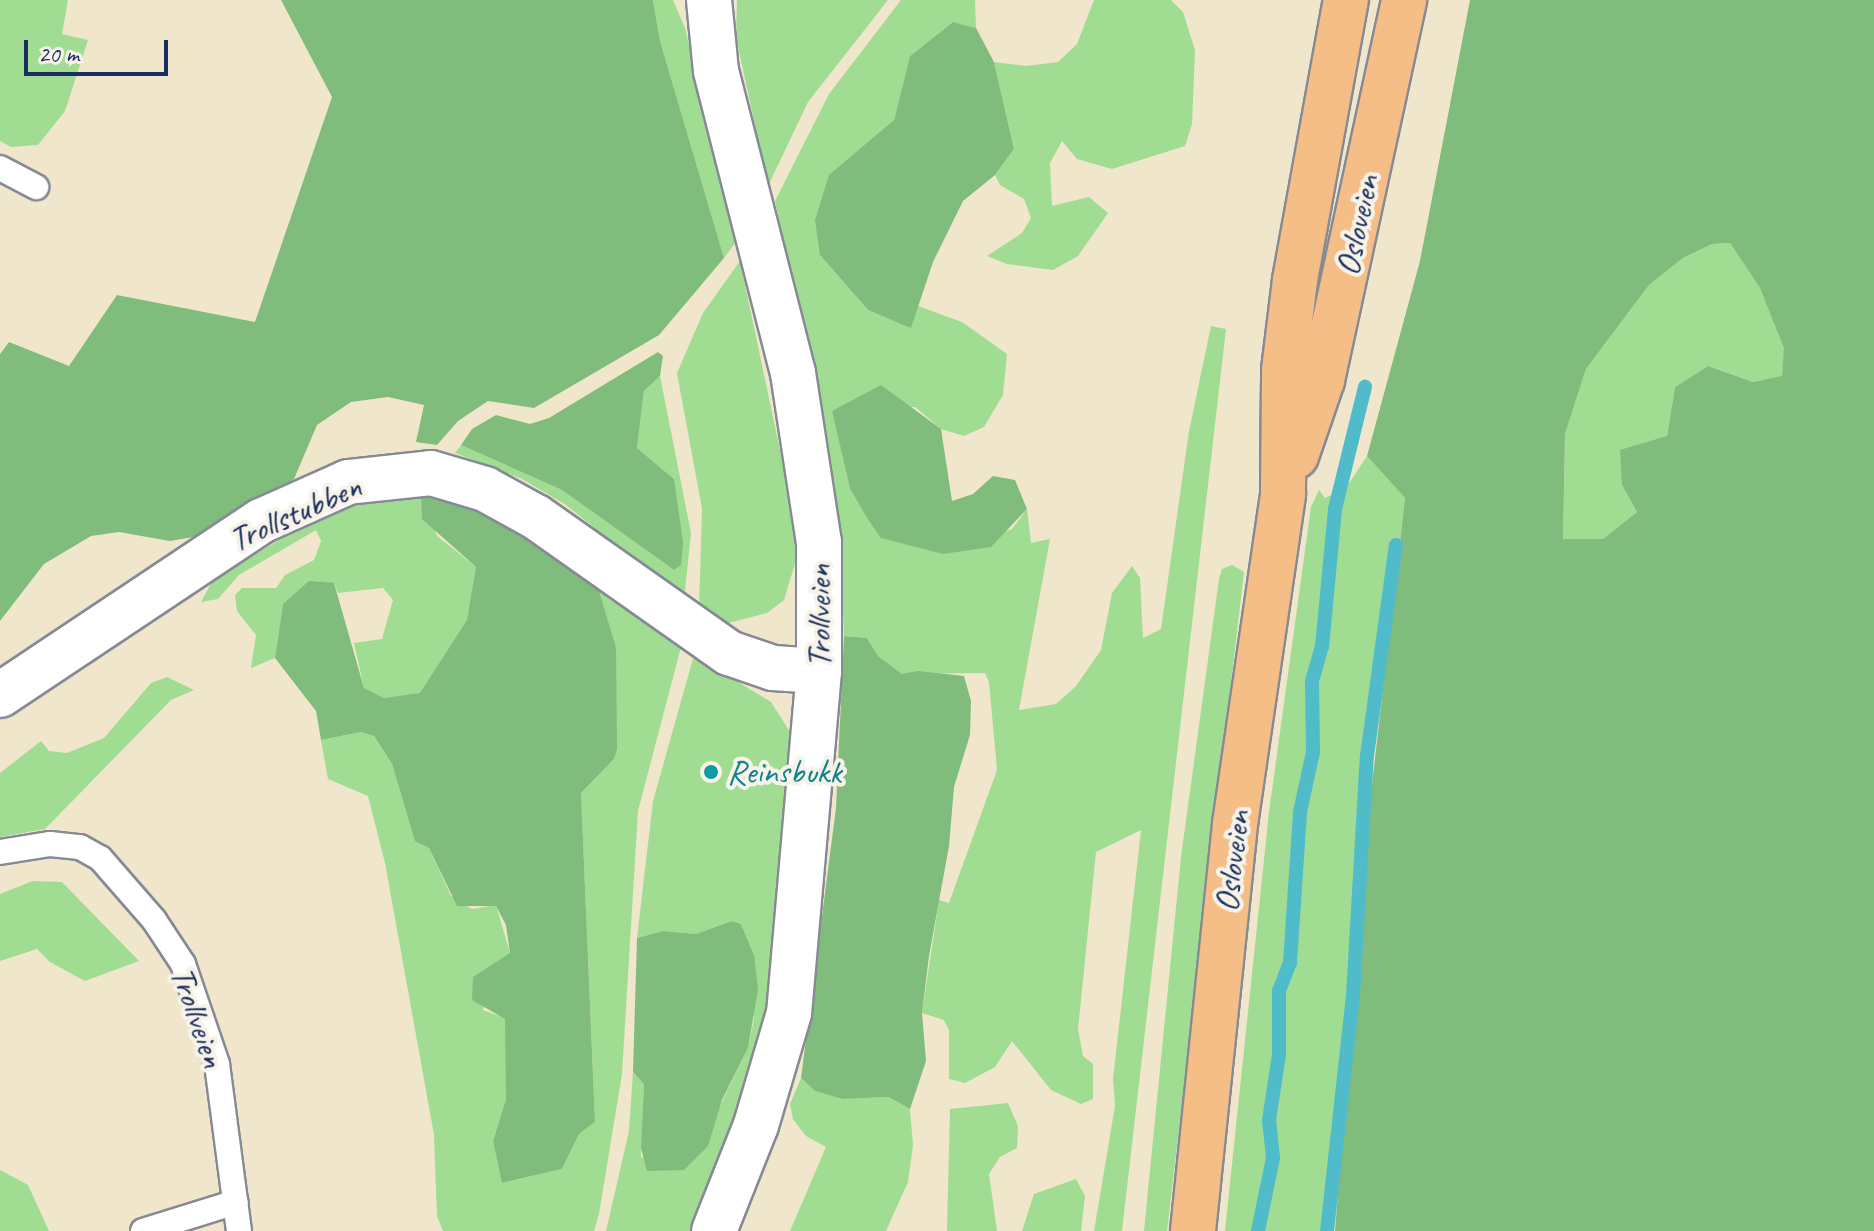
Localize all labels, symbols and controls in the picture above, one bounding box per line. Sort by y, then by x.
scale bar [28,24,172,74]
text: 20 m [38,39,79,69]
street label: Osloveien [1326,171,1388,279]
street label: Trollstubben [223,466,367,560]
street label: Trollveien [799,564,839,668]
place label: Reinsbukk [727,752,841,792]
marker: Reinsbukk [702,763,720,781]
street label: Osloveien [1206,808,1258,914]
street label: Trollveien [162,961,234,1073]

